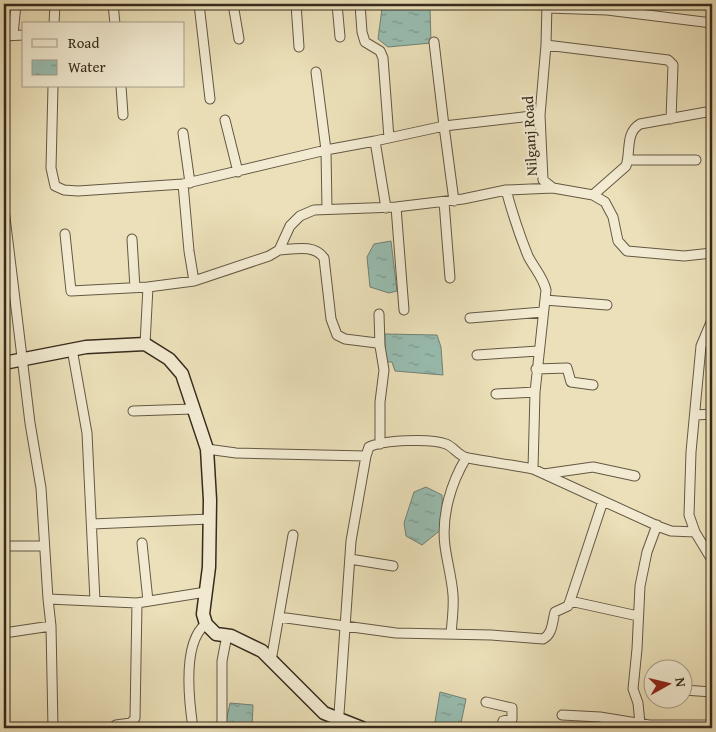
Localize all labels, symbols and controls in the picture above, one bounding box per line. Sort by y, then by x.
legend [22,22,185,88]
text: Road [68,32,99,53]
text: Water [68,56,106,77]
street label: Nilganj Road [517,96,542,176]
north arrow [644,660,694,710]
text: N [670,676,692,689]

